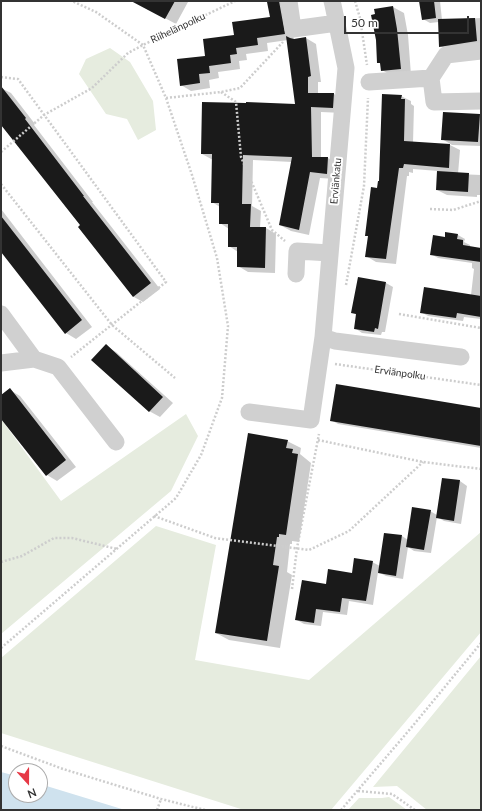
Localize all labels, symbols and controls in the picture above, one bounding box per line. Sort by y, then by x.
scale bar [346,8,471,34]
street label: Riihelänpolku [149,10,207,46]
text: 50 m [351,15,378,30]
street label: Erviänkatu [328,157,344,205]
street label: Erviänpolku [374,363,426,383]
north arrow [8,763,48,803]
text: N [26,786,38,801]

